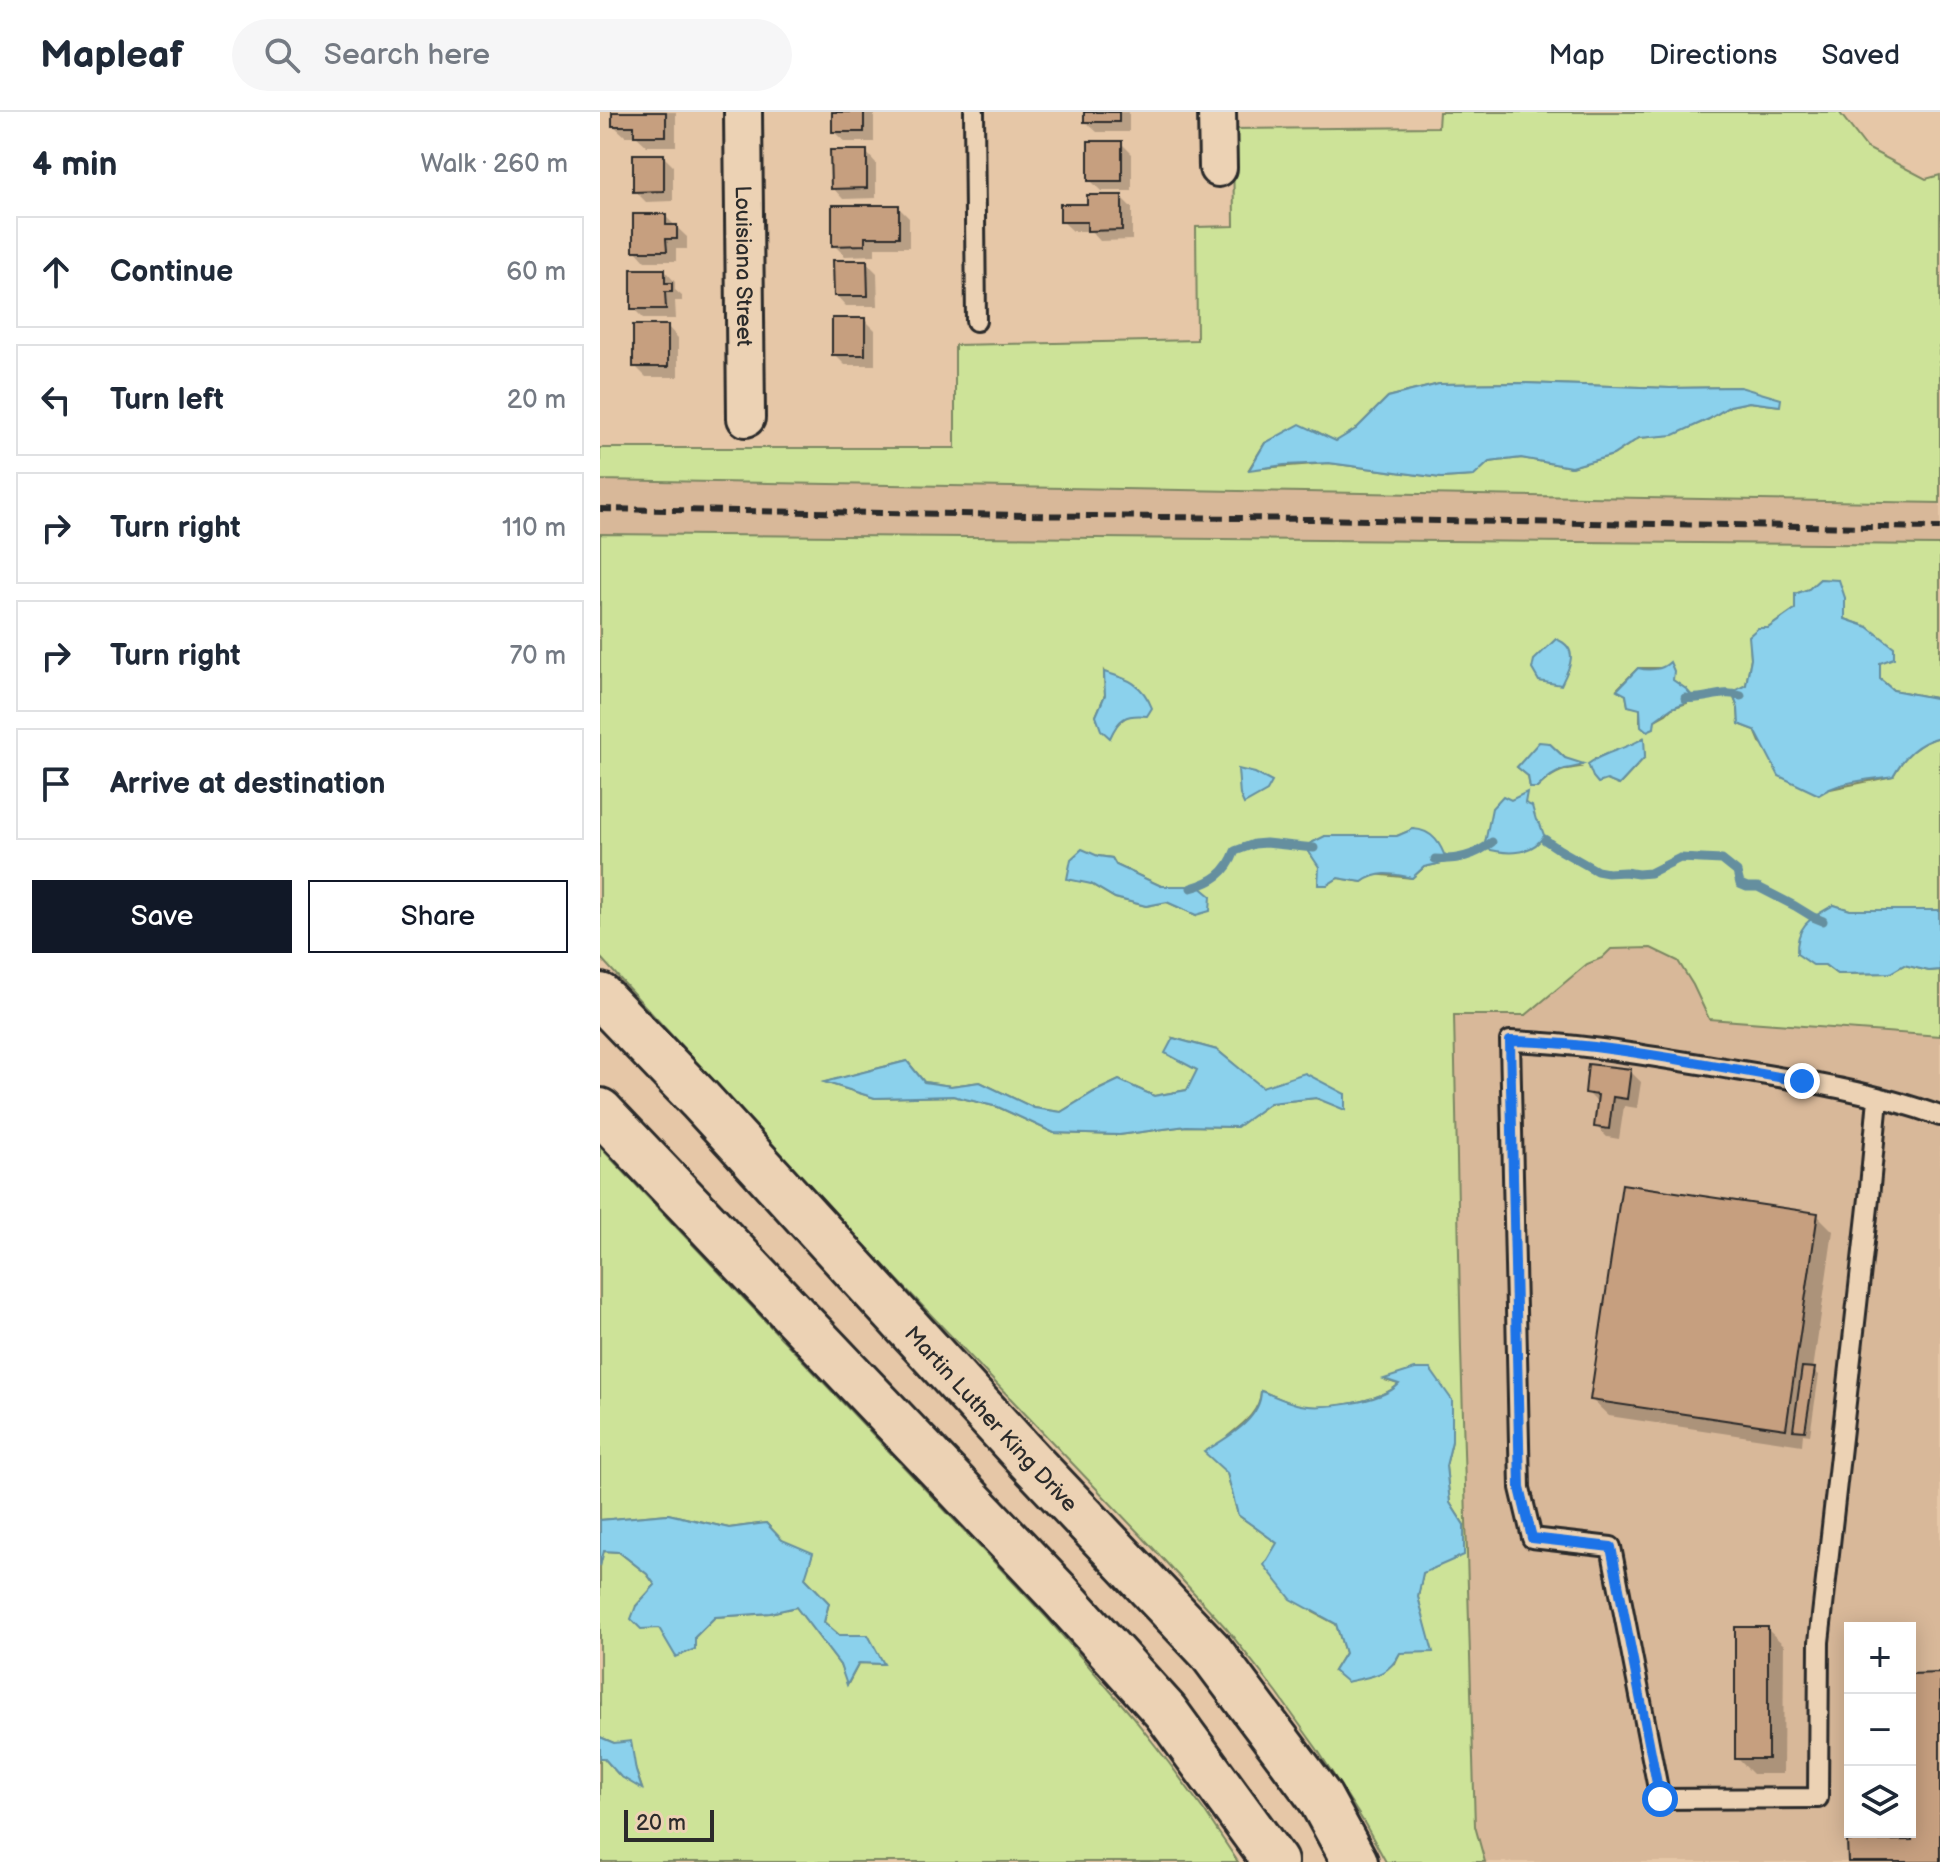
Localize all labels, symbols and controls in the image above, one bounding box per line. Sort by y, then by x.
search box [232,19,792,91]
text: Mapleaf [40,33,184,78]
icon: search [260,33,304,77]
text: Search here [324,37,490,73]
text: Map [1548,39,1605,72]
text: Directions [1649,39,1777,72]
text: Saved [1821,39,1900,72]
text: 4 min [32,144,118,185]
text: Walk · 260 m [421,149,568,180]
street label: Louisiana Street [729,185,757,347]
icon: ahead [34,250,78,294]
text: Continue [110,254,233,290]
text: 60 m [506,257,566,288]
icon: left [34,378,78,422]
text: Turn left [110,382,224,418]
text: 20 m [507,385,566,416]
icon: right [34,506,78,550]
text: Turn right [110,510,241,546]
text: 110 m [502,513,566,544]
icon: right [34,634,78,678]
text: Turn right [110,638,241,674]
text: 70 m [509,641,566,672]
icon: arrive [34,762,78,806]
text: Arrive at destination [110,766,386,802]
button: Save [32,880,292,953]
button: Share [308,880,568,953]
route end [1784,1063,1820,1099]
street label: Martin Luther King Drive [898,1321,1083,1518]
map controls [1844,1622,1916,1838]
button: + [1844,1622,1916,1694]
button: − [1844,1694,1916,1766]
button: layers [1844,1766,1916,1838]
route start [1642,1781,1678,1817]
scale bar [624,1806,714,1842]
text: 20 m [636,1810,686,1837]

